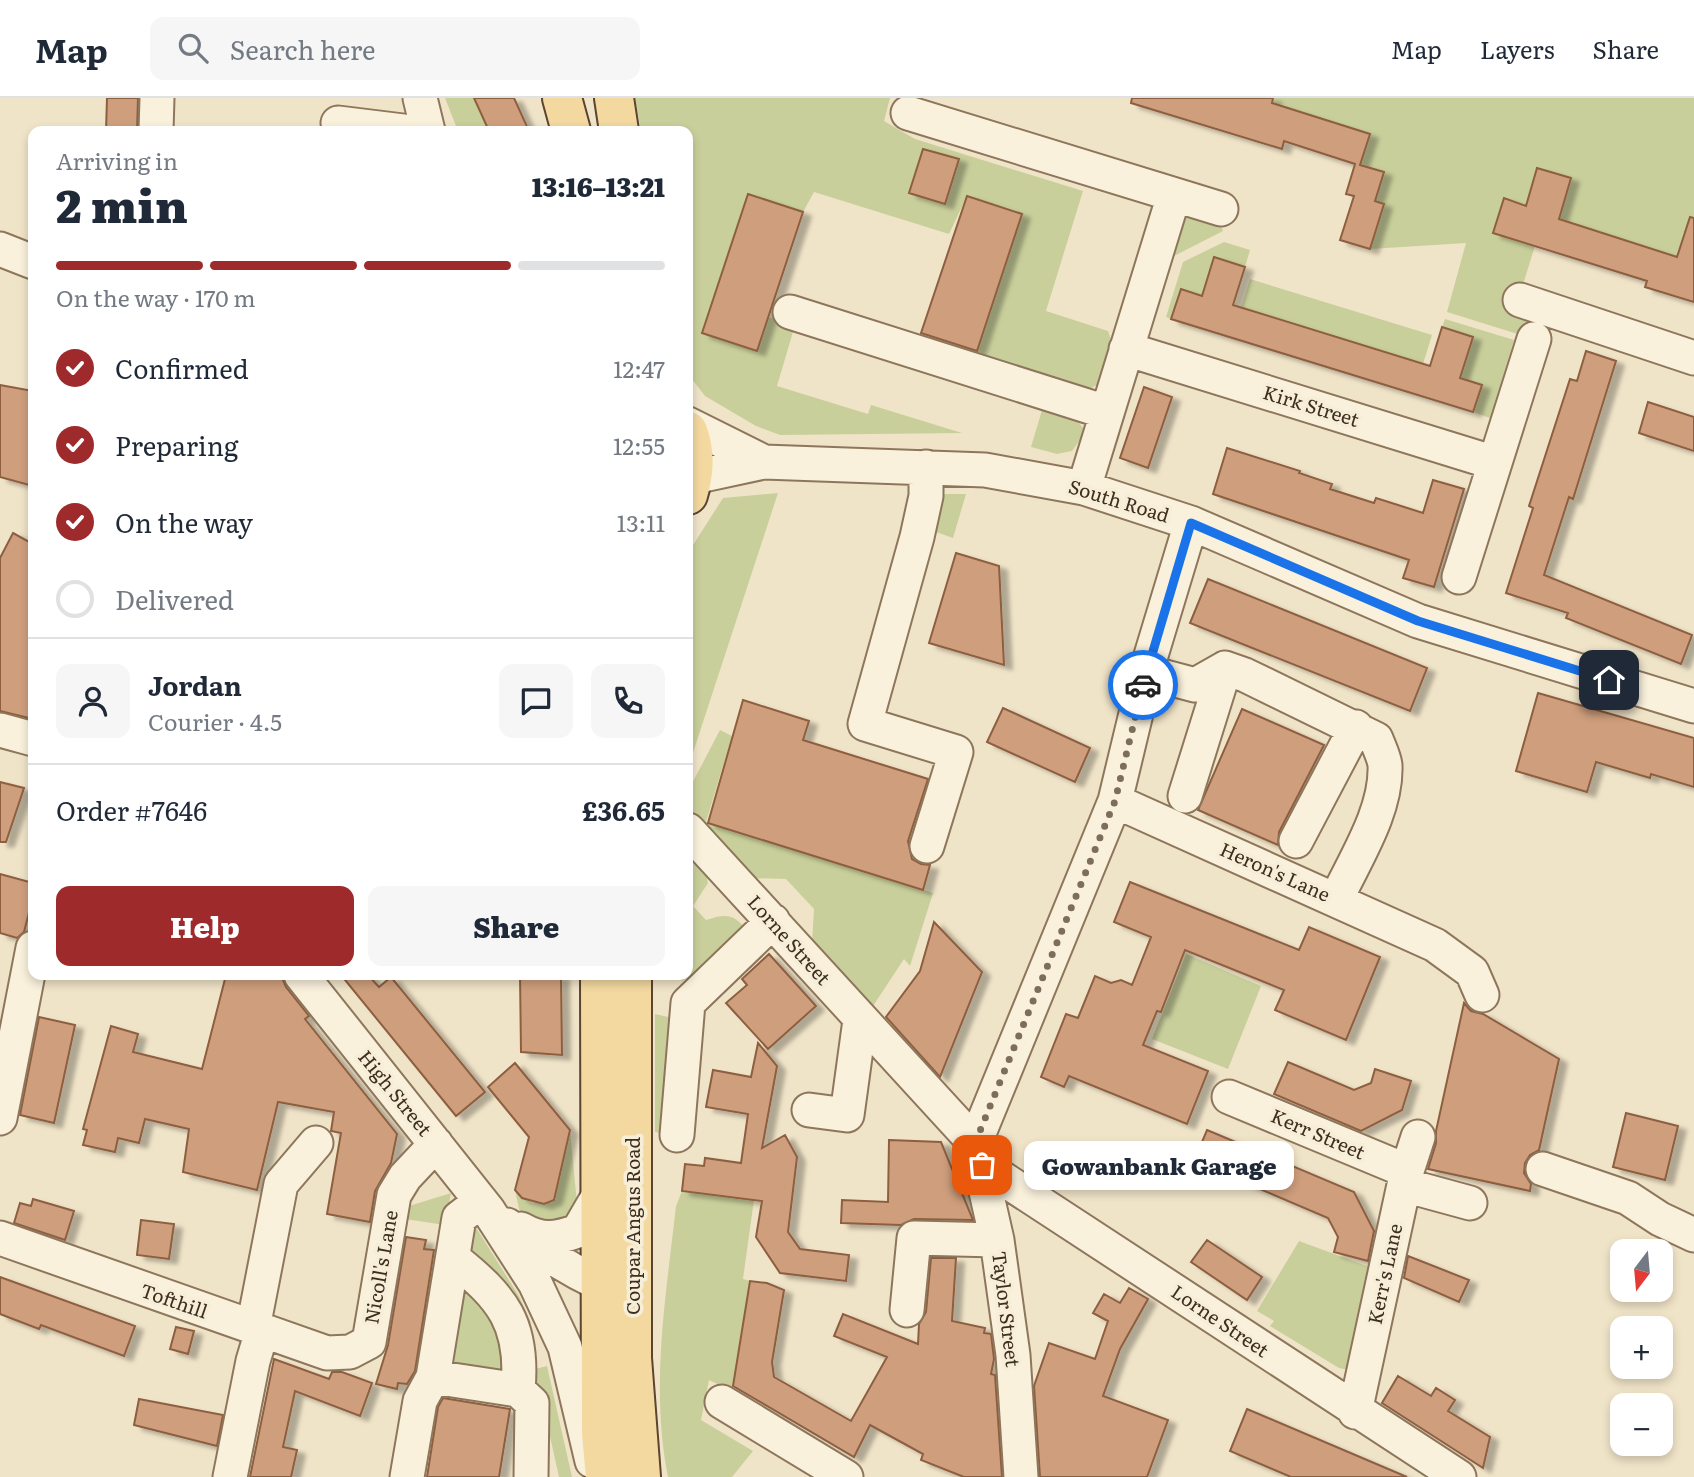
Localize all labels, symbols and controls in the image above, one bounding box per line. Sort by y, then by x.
search box [150,17,640,80]
text: Map [35,24,108,73]
icon: search [174,29,212,67]
text: Search here [230,29,376,68]
text: Map [1391,31,1442,66]
text: Layers [1480,31,1554,66]
text: Share [1592,31,1659,66]
text: Arriving in [56,143,178,177]
text: 13:16–13:21 [532,166,665,205]
text: 2 min [56,169,188,237]
text: On the way · 170 m [56,280,256,314]
text: Confirmed [115,348,249,387]
icon: check [56,349,94,387]
text: 12:47 [613,351,665,385]
street label: Kirk Street [1260,377,1363,433]
text: Preparing [115,425,238,464]
icon: check [56,426,94,464]
text: 12:55 [613,428,665,462]
street label: South Road [1065,471,1173,529]
text: On the way [115,502,253,541]
icon: check [56,503,94,541]
text: 13:11 [617,505,665,539]
text: Delivered [115,579,234,618]
courier [1108,650,1178,720]
pin [1579,650,1639,710]
icon: home [1590,661,1628,699]
button: person [56,664,130,738]
button: chat [499,664,573,738]
button: phone [591,664,665,738]
text: Jordan [148,665,242,704]
icon: car [1124,666,1162,704]
text: Courier · 4.5 [148,704,282,738]
text: Order #7646 [56,790,207,829]
text: £36.65 [582,790,665,829]
street label: Heron's Lane [1216,834,1335,908]
button: Help [56,886,354,966]
button: Share [368,886,665,966]
street label: Lorne Street [742,888,838,991]
street label: High Street [352,1043,439,1142]
street label: Kerr Street [1267,1101,1370,1166]
pin [952,1135,1012,1195]
street label: Coupar Angus Road [618,1137,646,1315]
callout: Gowanbank Garage [1024,1140,1294,1190]
icon: bag [963,1146,1001,1184]
text: Gowanbank Garage [1041,1148,1277,1182]
street label: Nicoll's Lane [356,1207,404,1326]
street label: Kerr's Lane [1360,1221,1408,1327]
north arrow [1610,1239,1673,1302]
map controls [1610,1239,1673,1456]
street label: Taylor Street [986,1249,1028,1369]
street label: Tofthill [137,1276,212,1325]
street label: Lorne Street [1166,1277,1275,1363]
button: + [1610,1316,1673,1379]
button: − [1610,1393,1673,1456]

